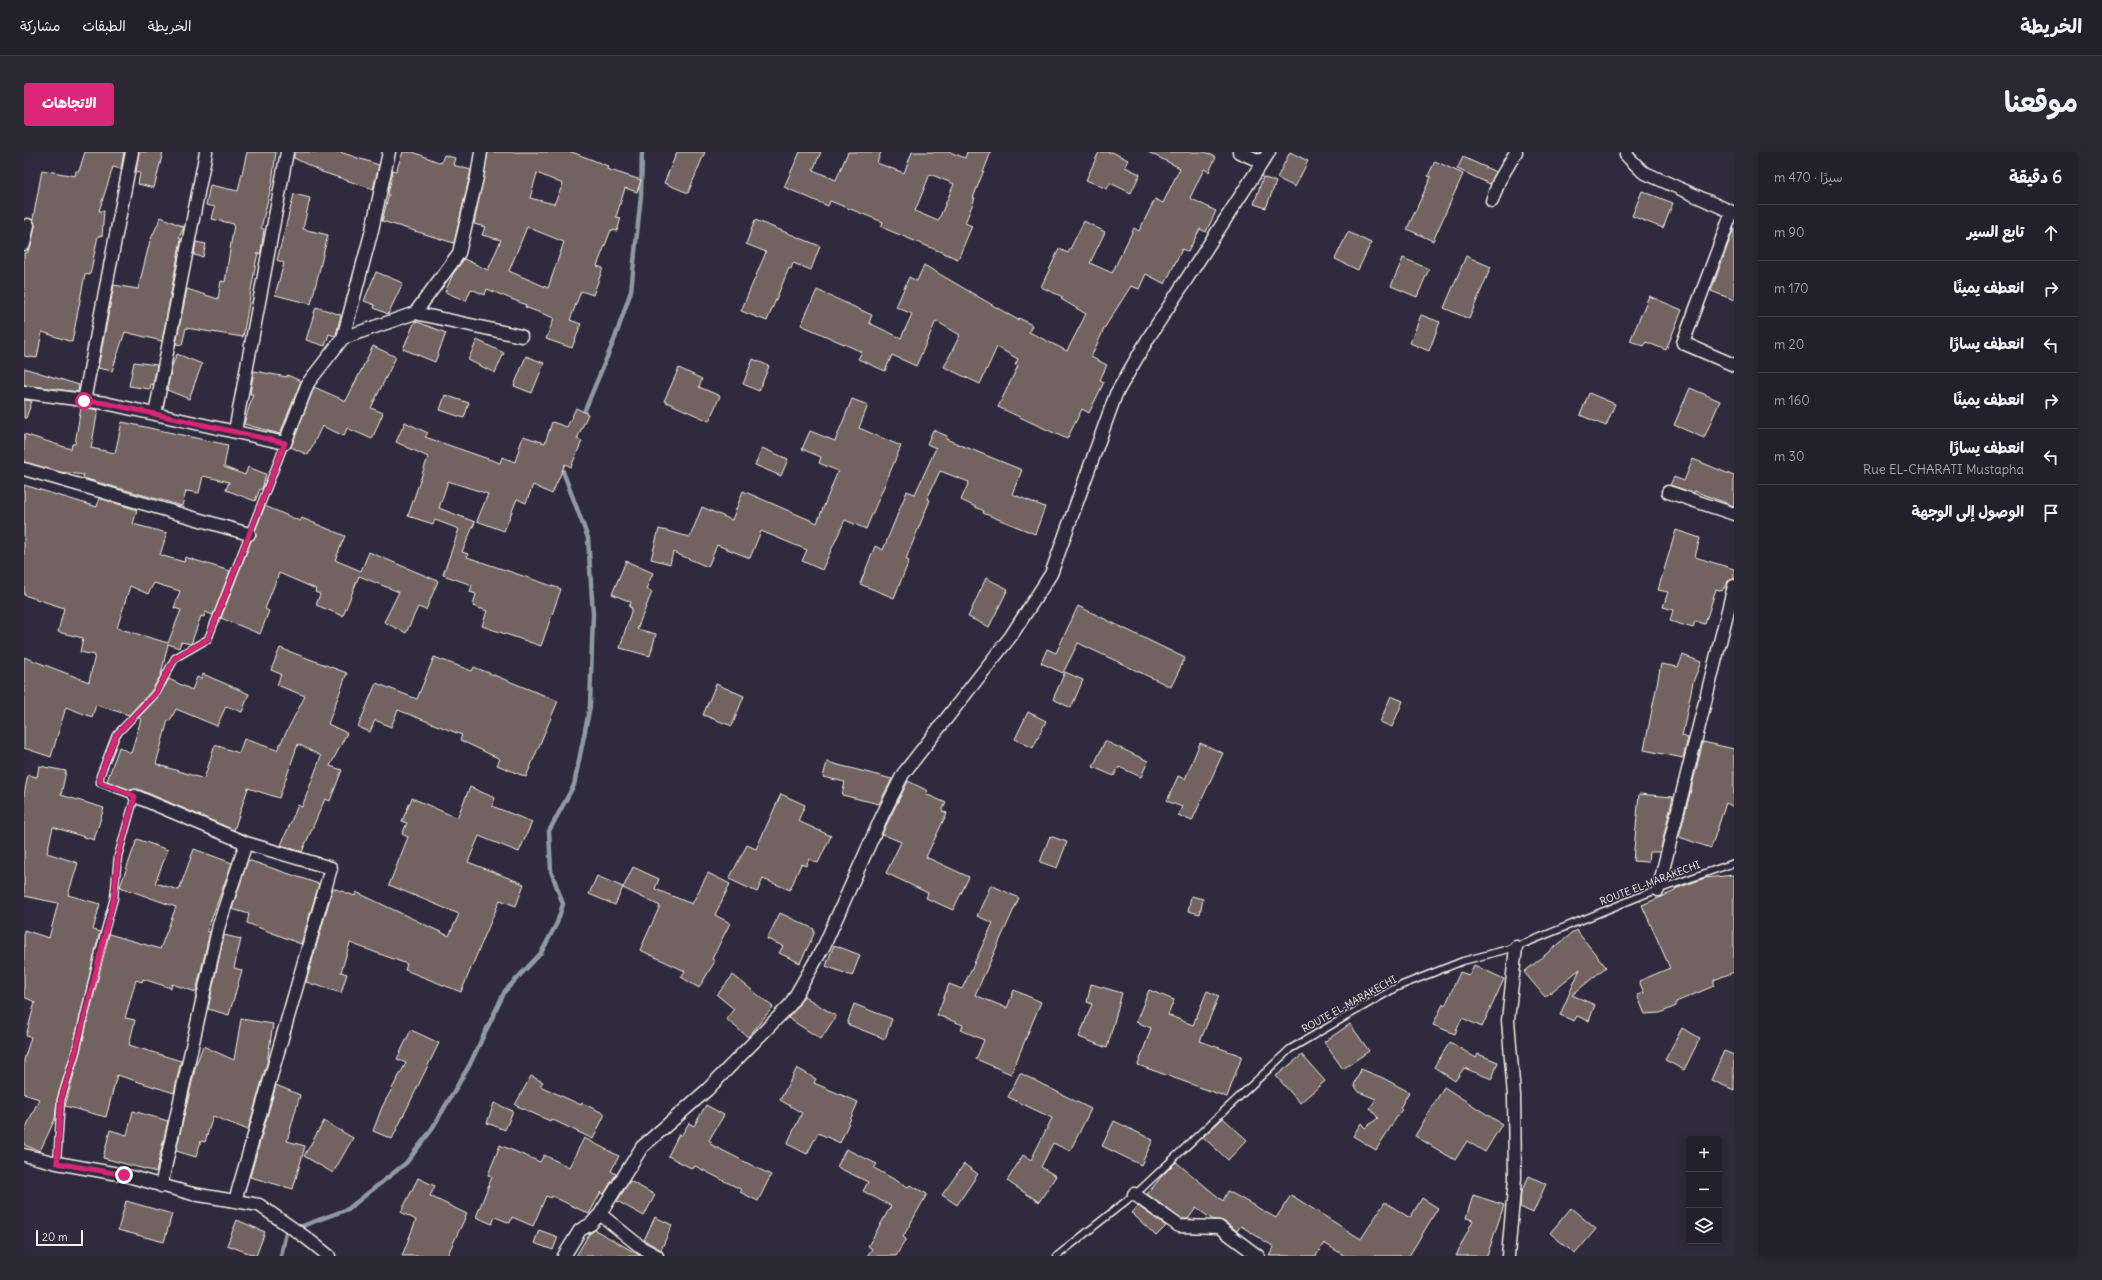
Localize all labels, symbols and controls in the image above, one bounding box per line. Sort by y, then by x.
text: الخريطة [2020,14,2082,38]
text: مشاركة [20,17,60,35]
text: الطبقات [82,17,126,35]
text: الخريطة [148,17,191,35]
button: الاتجاهات [24,83,114,126]
text: موقعنا [2004,84,2078,120]
text: 6 دقيقة [2009,166,2062,188]
text: سيرًا · 470 m [1774,169,1843,186]
text: تابع السير [1967,222,2024,241]
icon: ahead [2040,222,2062,244]
text: 90 m [1774,224,1805,241]
text: انعطف يمينًا [1953,278,2024,297]
icon: right [2040,278,2062,300]
text: 170 m [1774,280,1809,297]
text: انعطف يسارًا [1950,334,2024,353]
icon: left [2040,334,2062,356]
text: 20 m [1774,336,1804,353]
text: انعطف يمينًا [1953,390,2024,409]
icon: right [2040,390,2062,412]
route start [75,392,93,410]
text: 160 m [1774,392,1810,409]
text: انعطف يسارًا [1950,438,2024,457]
icon: left [2040,446,2062,468]
text: 30 m [1774,448,1804,465]
text: Rue EL-CHARATI Mustapha [1863,461,2024,478]
text: الوصول إلى الوجهة [1911,502,2024,521]
icon: arrive [2040,502,2062,524]
street label: ROUTE EL-MARAKECHI [1598,858,1702,908]
street label: ROUTE EL-MARAKECHI [1299,973,1399,1035]
map controls [1686,1136,1722,1244]
button: + [1686,1136,1722,1172]
route end [115,1166,133,1184]
button: − [1686,1172,1722,1208]
button: layers [1686,1208,1722,1244]
scale bar [36,1228,83,1247]
text: 20 m [42,1230,68,1244]

